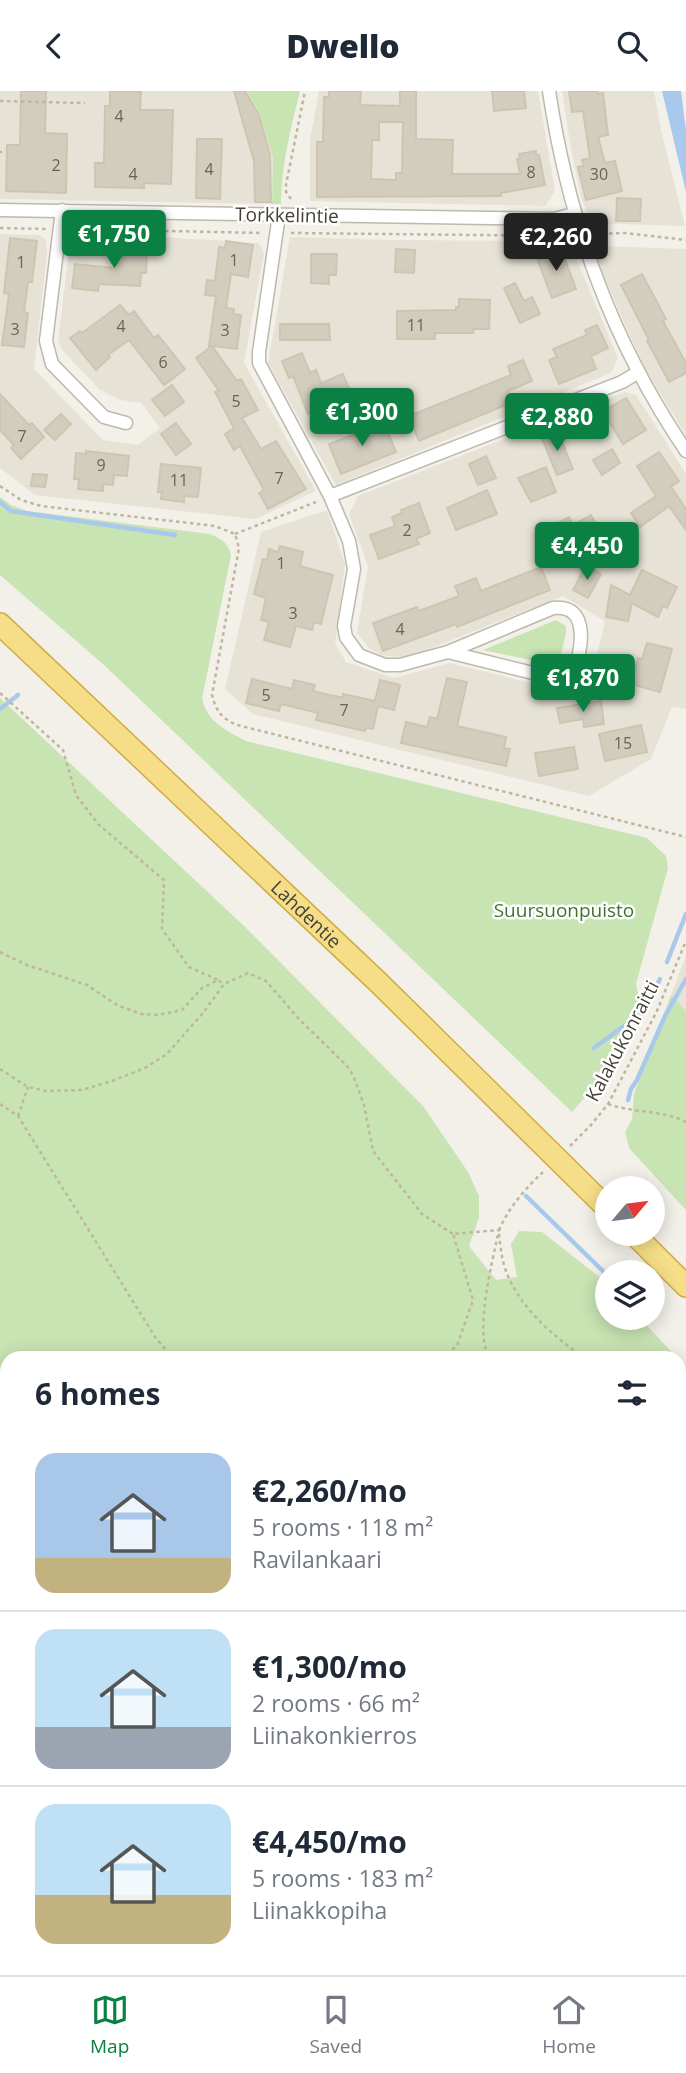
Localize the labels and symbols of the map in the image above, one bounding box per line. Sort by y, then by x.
house number: 4 [114,105,124,127]
house number: 2 [51,154,61,176]
house number: 4 [204,158,214,180]
house number: 8 [526,161,536,183]
house number: 4 [128,163,138,185]
house number: 30 [590,163,608,185]
street label: Torkkelintie [235,201,339,229]
pin: €1,750 [57,211,171,270]
pin: €2,260 [499,213,613,273]
house number: 1 [229,249,239,271]
house number: 1 [16,251,26,273]
house number: 11 [407,314,425,336]
house number: 4 [116,315,126,337]
house number: 3 [10,318,20,340]
house number: 3 [220,319,230,341]
house number: 6 [158,351,168,373]
pin: €1,300 [305,389,419,448]
house number: 5 [231,390,241,412]
pin: €2,880 [500,393,614,453]
house number: 7 [17,425,27,447]
house number: 9 [96,454,106,476]
house number: 7 [274,467,284,489]
house number: 11 [170,469,188,491]
house number: 2 [402,519,412,541]
pin: €4,450 [530,523,644,582]
house number: 1 [276,552,286,574]
house number: 3 [288,602,298,624]
house number: 4 [395,618,405,640]
pin: €1,870 [526,655,640,714]
house number: 5 [261,684,271,706]
house number: 7 [339,699,349,721]
house number: 15 [614,732,632,754]
street label: Lahdentie [265,874,347,954]
park label: Suursuonpuisto [494,897,634,923]
street label: Kalakukonraitti [579,976,665,1106]
north arrow [595,1176,665,1246]

